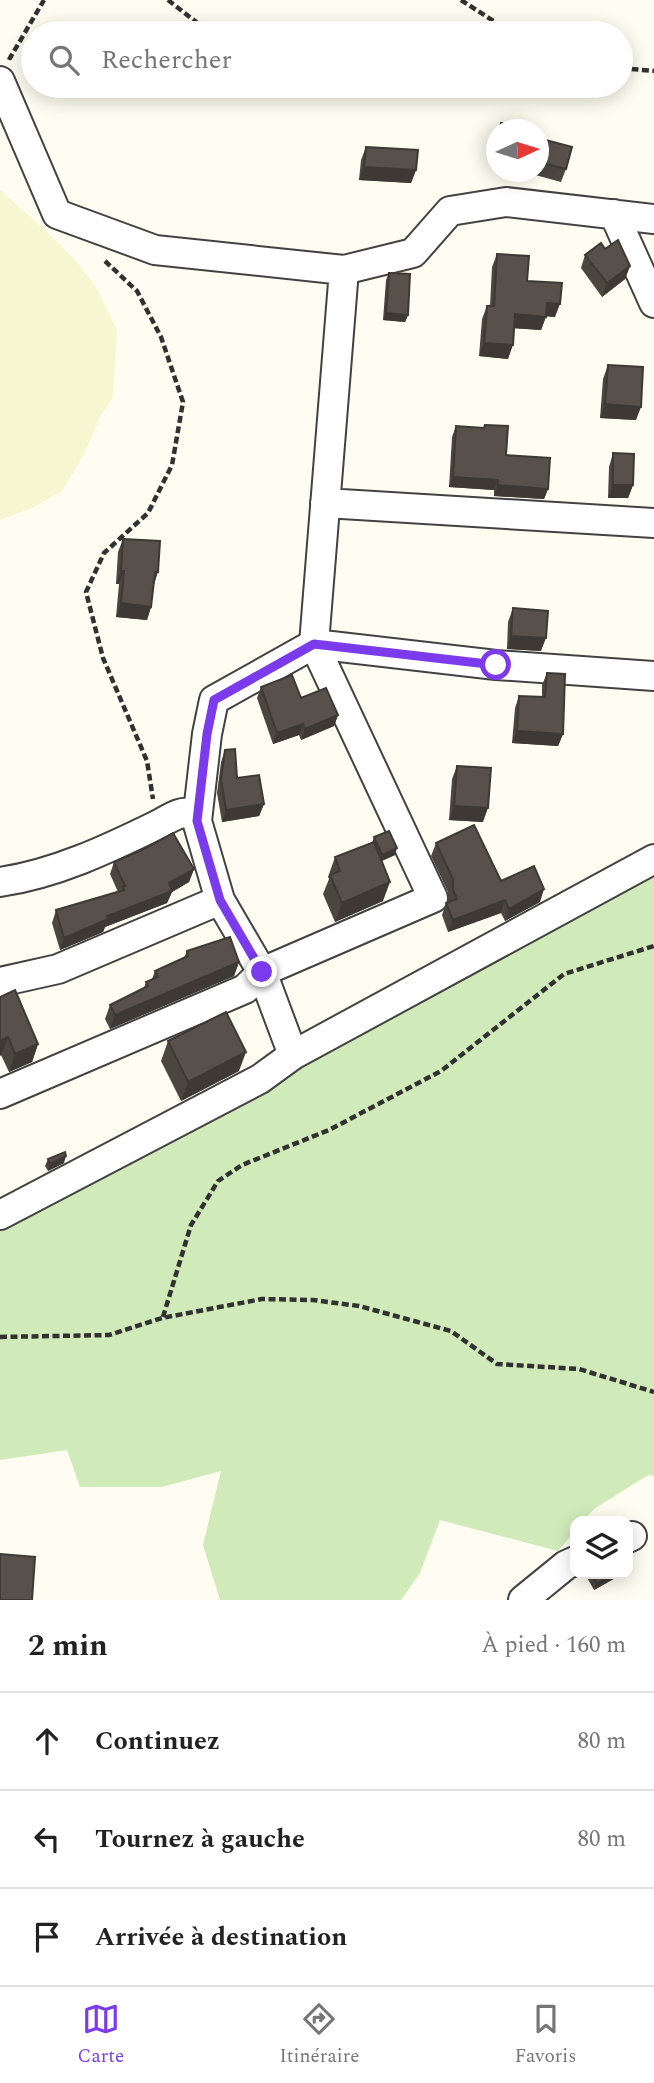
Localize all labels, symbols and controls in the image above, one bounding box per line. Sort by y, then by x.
search box [21,21,633,98]
text: Rechercher [101,40,232,80]
icon: search [45,41,83,79]
north arrow [486,119,549,182]
route start [480,649,511,680]
route end [246,956,277,987]
map controls [570,1516,633,1579]
button: layers [570,1516,633,1579]
text: 2 min [28,1623,108,1669]
text: À pied · 160 m [481,1628,626,1663]
text: Continuez [95,1721,220,1761]
icon: ahead [28,1722,66,1760]
text: 80 m [577,1724,626,1759]
text: Tournez à gauche [95,1819,305,1859]
icon: left [28,1820,66,1858]
text: 80 m [577,1822,626,1857]
text: Arrivée à destination [95,1917,347,1957]
icon: arrive [28,1918,66,1956]
tab: Carte [78,2000,124,2071]
tab: Itinéraire [279,2000,359,2071]
tab: Favoris [515,2000,576,2071]

